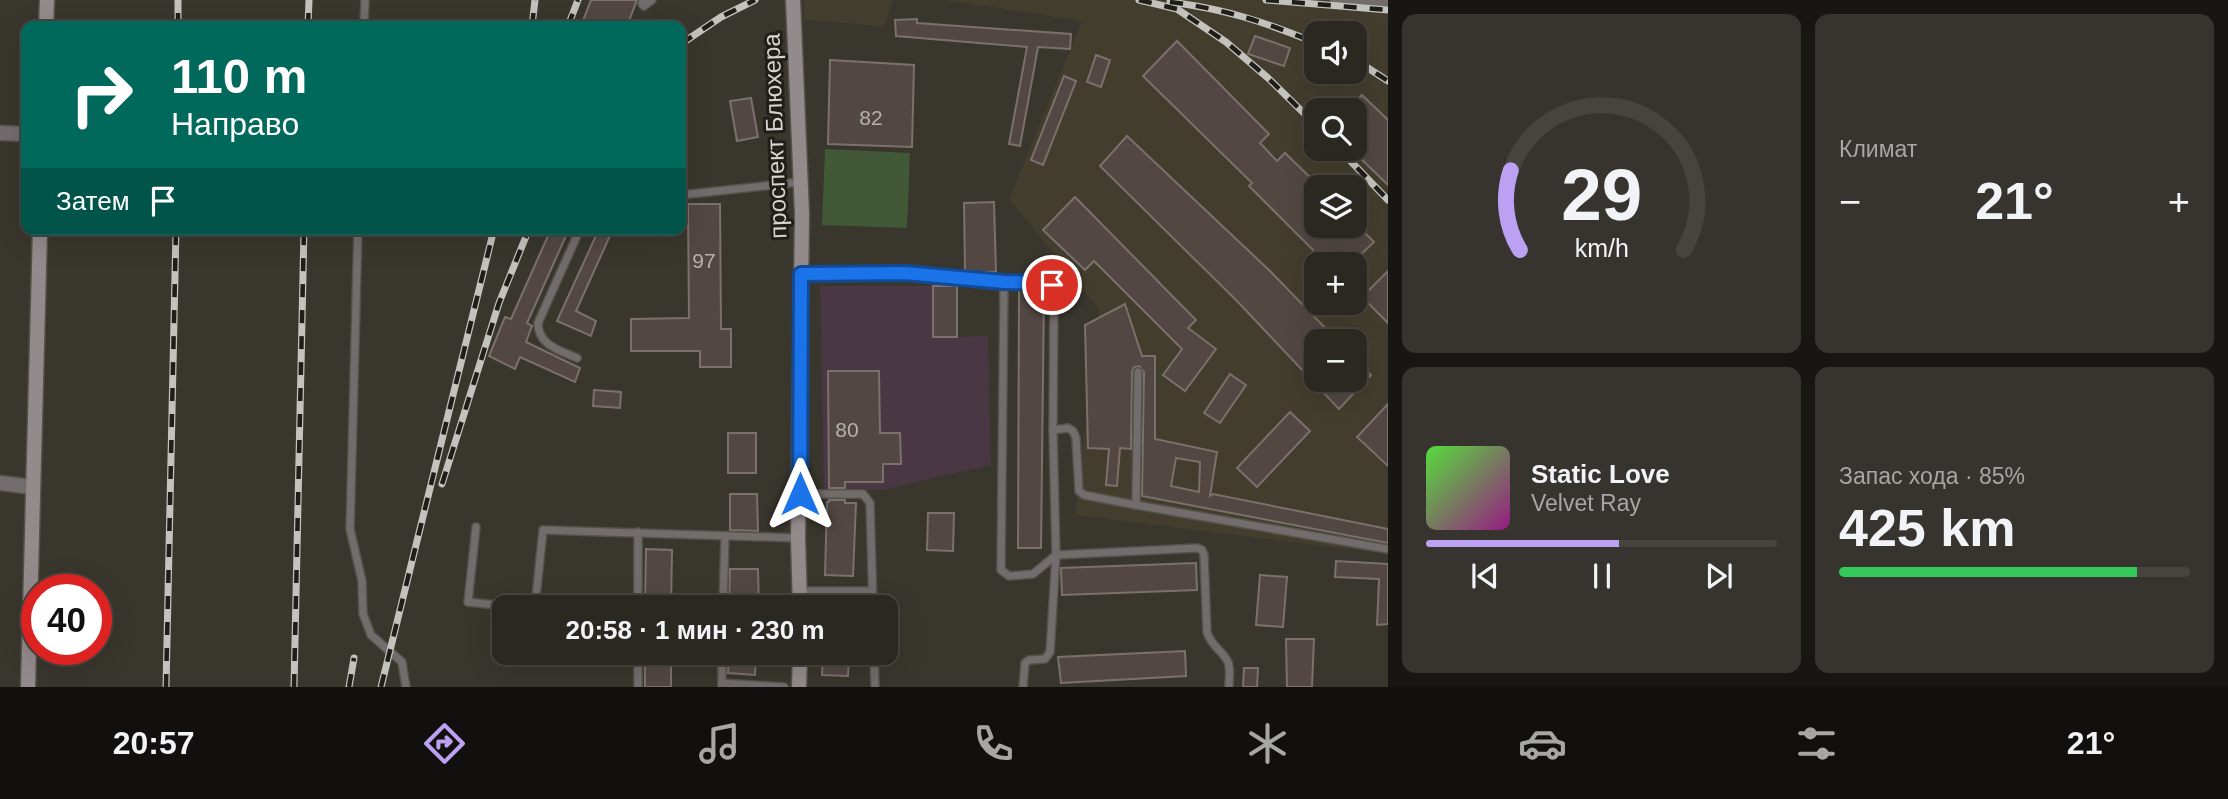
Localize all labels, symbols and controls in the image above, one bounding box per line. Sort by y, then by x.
map controls [1304,21,1367,392]
button: sound [1304,21,1367,84]
street label: проспект Блюхера [757,32,792,239]
icon: right [56,49,147,140]
text: 110 m [171,49,307,103]
button: search [1304,98,1367,161]
text: Направо [171,106,299,142]
house number: 82 [859,106,883,129]
text: Климат [1839,136,1917,162]
text: 29 [1561,154,1642,235]
text: 21° [1975,172,2054,230]
button: layers [1304,175,1367,238]
text: − [1839,181,1861,223]
text: + [2168,181,2190,223]
icon: arrive [144,182,182,220]
text: Затем [56,186,130,216]
text: km/h [1574,233,1629,261]
house number: 97 [692,249,716,272]
button: + [1304,252,1367,315]
pin [1022,255,1082,315]
icon: arrive [1033,266,1071,304]
button: − [1304,329,1367,392]
house number: 80 [835,418,859,441]
position arrow [763,457,837,531]
text: Static Love [1531,459,1670,489]
text: Запас хода · 85% [1839,463,2025,489]
text: Velvet Ray [1531,490,1641,516]
text: 425 km [1839,499,2015,557]
icon: previous [1466,557,1504,595]
icon: pause [1583,557,1621,595]
icon: next [1700,557,1738,595]
speed limit sign: 40 [21,574,112,665]
text: 20:58 · 1 мин · 230 m [565,615,825,645]
icon: directions [420,719,469,768]
icon: music [695,719,744,768]
icon: phone [969,719,1018,768]
icon: climate [1243,719,1292,768]
icon: car [1518,719,1567,768]
icon: filters [1792,719,1841,768]
text: 20:57 [113,725,195,761]
text: 21° [2067,725,2115,761]

